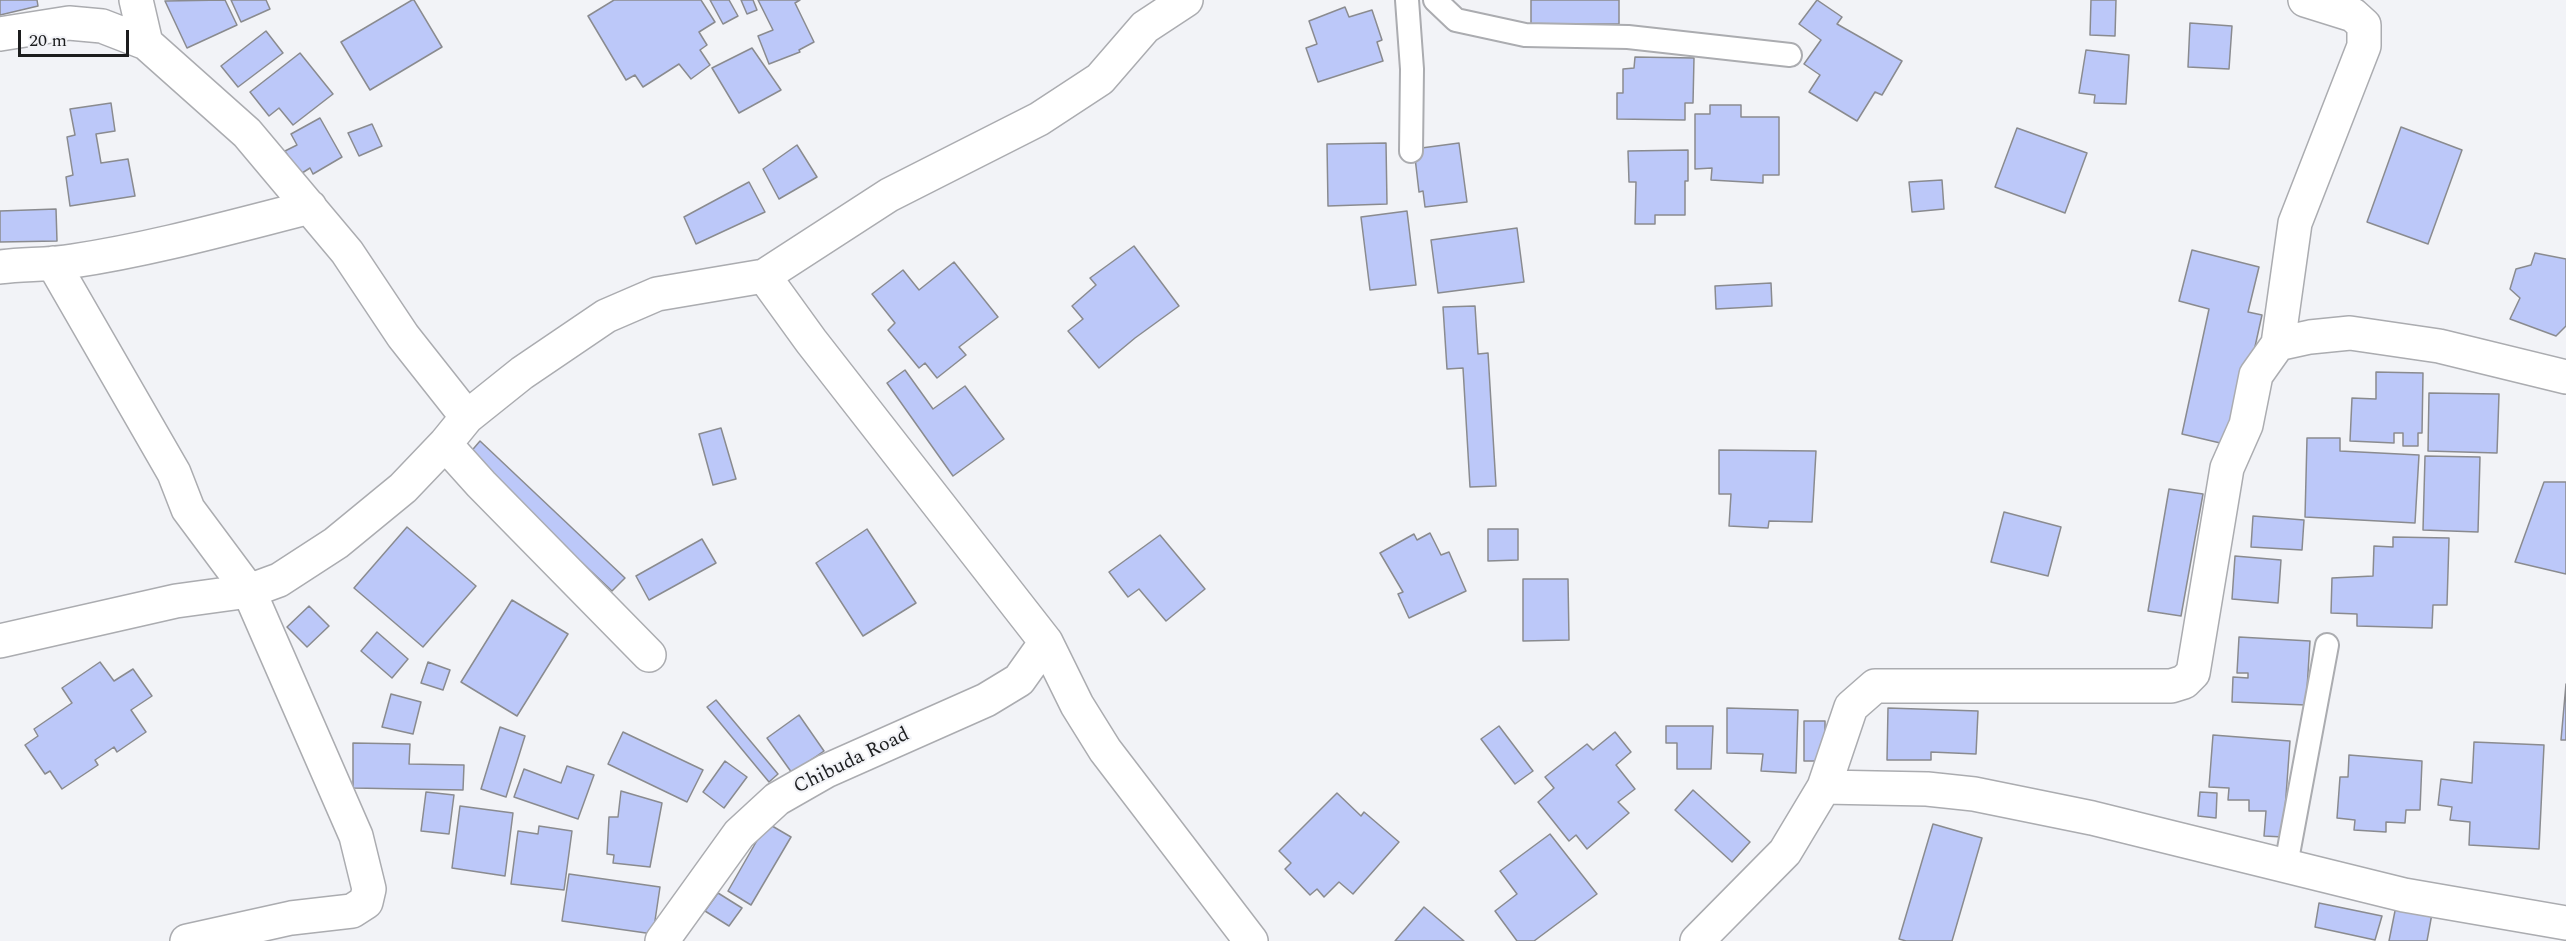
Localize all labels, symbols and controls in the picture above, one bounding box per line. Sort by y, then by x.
scale bar [21,18,132,56]
text: 20 m [29,27,67,54]
street label: Chibuda Road [790,724,914,800]

